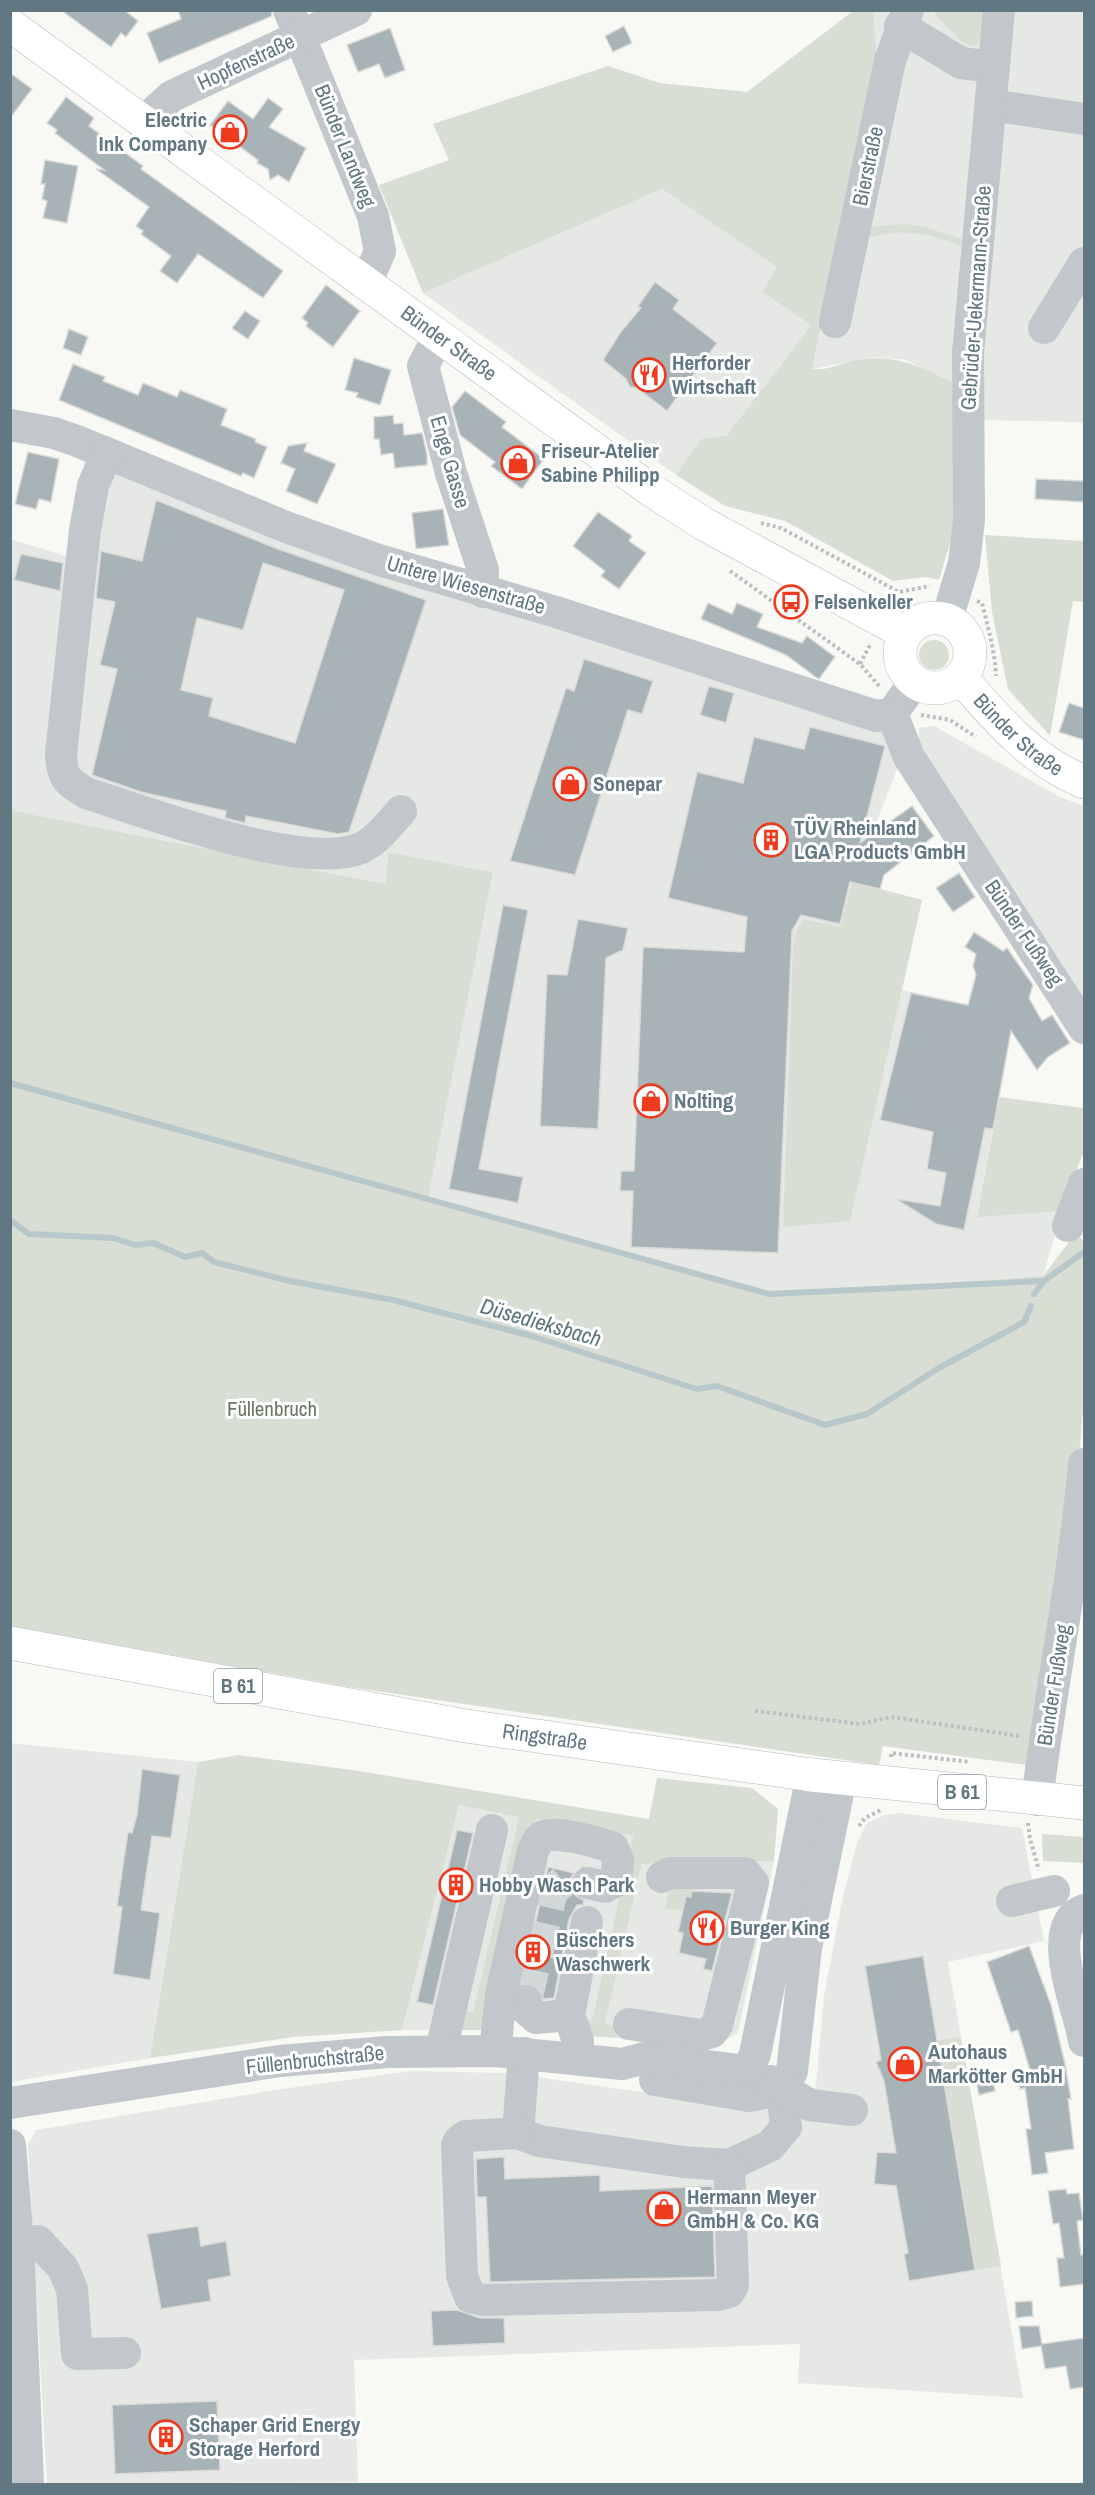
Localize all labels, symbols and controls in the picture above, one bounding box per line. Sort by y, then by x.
street label: Hopfenstraße [192,26,299,97]
street label: Bünder Landweg [308,80,383,212]
place label: Electric Ink Company [99,105,207,158]
shop icon: Electric Ink Company [212,114,248,150]
street label: Bierstraße [845,124,890,208]
street label: Gebrüder-Uekermann-Straße [953,185,998,411]
street label: Bünder Straße [395,298,503,387]
place label: Herforder Wirtschaft [672,348,756,401]
restaurant icon: Herforder Wirtschaft [631,357,667,393]
street label: Enge Gasse [423,412,477,511]
place label: Friseur-Atelier Sabine Philipp [541,436,660,489]
shop icon: Friseur-Atelier Sabine Philipp [500,445,536,481]
street label: Untere Wiesenstraße [383,548,549,621]
bus stop icon: Felsenkeller [773,584,809,620]
place label: Felsenkeller [814,587,913,616]
street label: Bünder Straße [967,687,1069,783]
shop icon: Sonepar [552,766,588,802]
place label: Sonepar [593,769,662,798]
place label: TÜV Rheinland LGA Products GmbH [794,813,966,866]
building icon: TÜV Rheinland LGA Products GmbH [753,822,789,858]
street label: Bünder Fußweg [978,874,1071,992]
shop icon: Nolting [633,1083,669,1119]
place label: Nolting [674,1086,734,1115]
water label: Düsedieksbach [477,1290,605,1354]
park label: Füllenbruch [227,1394,317,1423]
street label: Bünder Fußweg [1030,1622,1077,1748]
road number: B 61 [214,1669,262,1703]
street label: Ringstraße [501,1716,589,1757]
road number: B 61 [938,1775,986,1809]
building icon: Hobby Wasch Park [438,1867,474,1903]
place label: Hobby Wasch Park [479,1870,635,1899]
restaurant icon: Burger King [689,1910,725,1946]
place label: Burger King [730,1913,830,1942]
place label: Büschers Waschwerk [556,1925,651,1978]
building icon: Büschers Waschwerk [515,1934,551,1970]
place label: Autohaus Markötter GmbH [928,2037,1063,2090]
street label: Füllenbruchstraße [244,2038,385,2081]
shop icon: Autohaus Markötter GmbH [887,2046,923,2082]
place label: Hermann Meyer GmbH & Co. KG [687,2182,819,2235]
shop icon: Hermann Meyer GmbH & Co. KG [646,2191,682,2227]
place label: Schaper Grid Energy Storage Herford [189,2410,361,2463]
building icon: Schaper Grid Energy Storage Herford [148,2419,184,2455]

